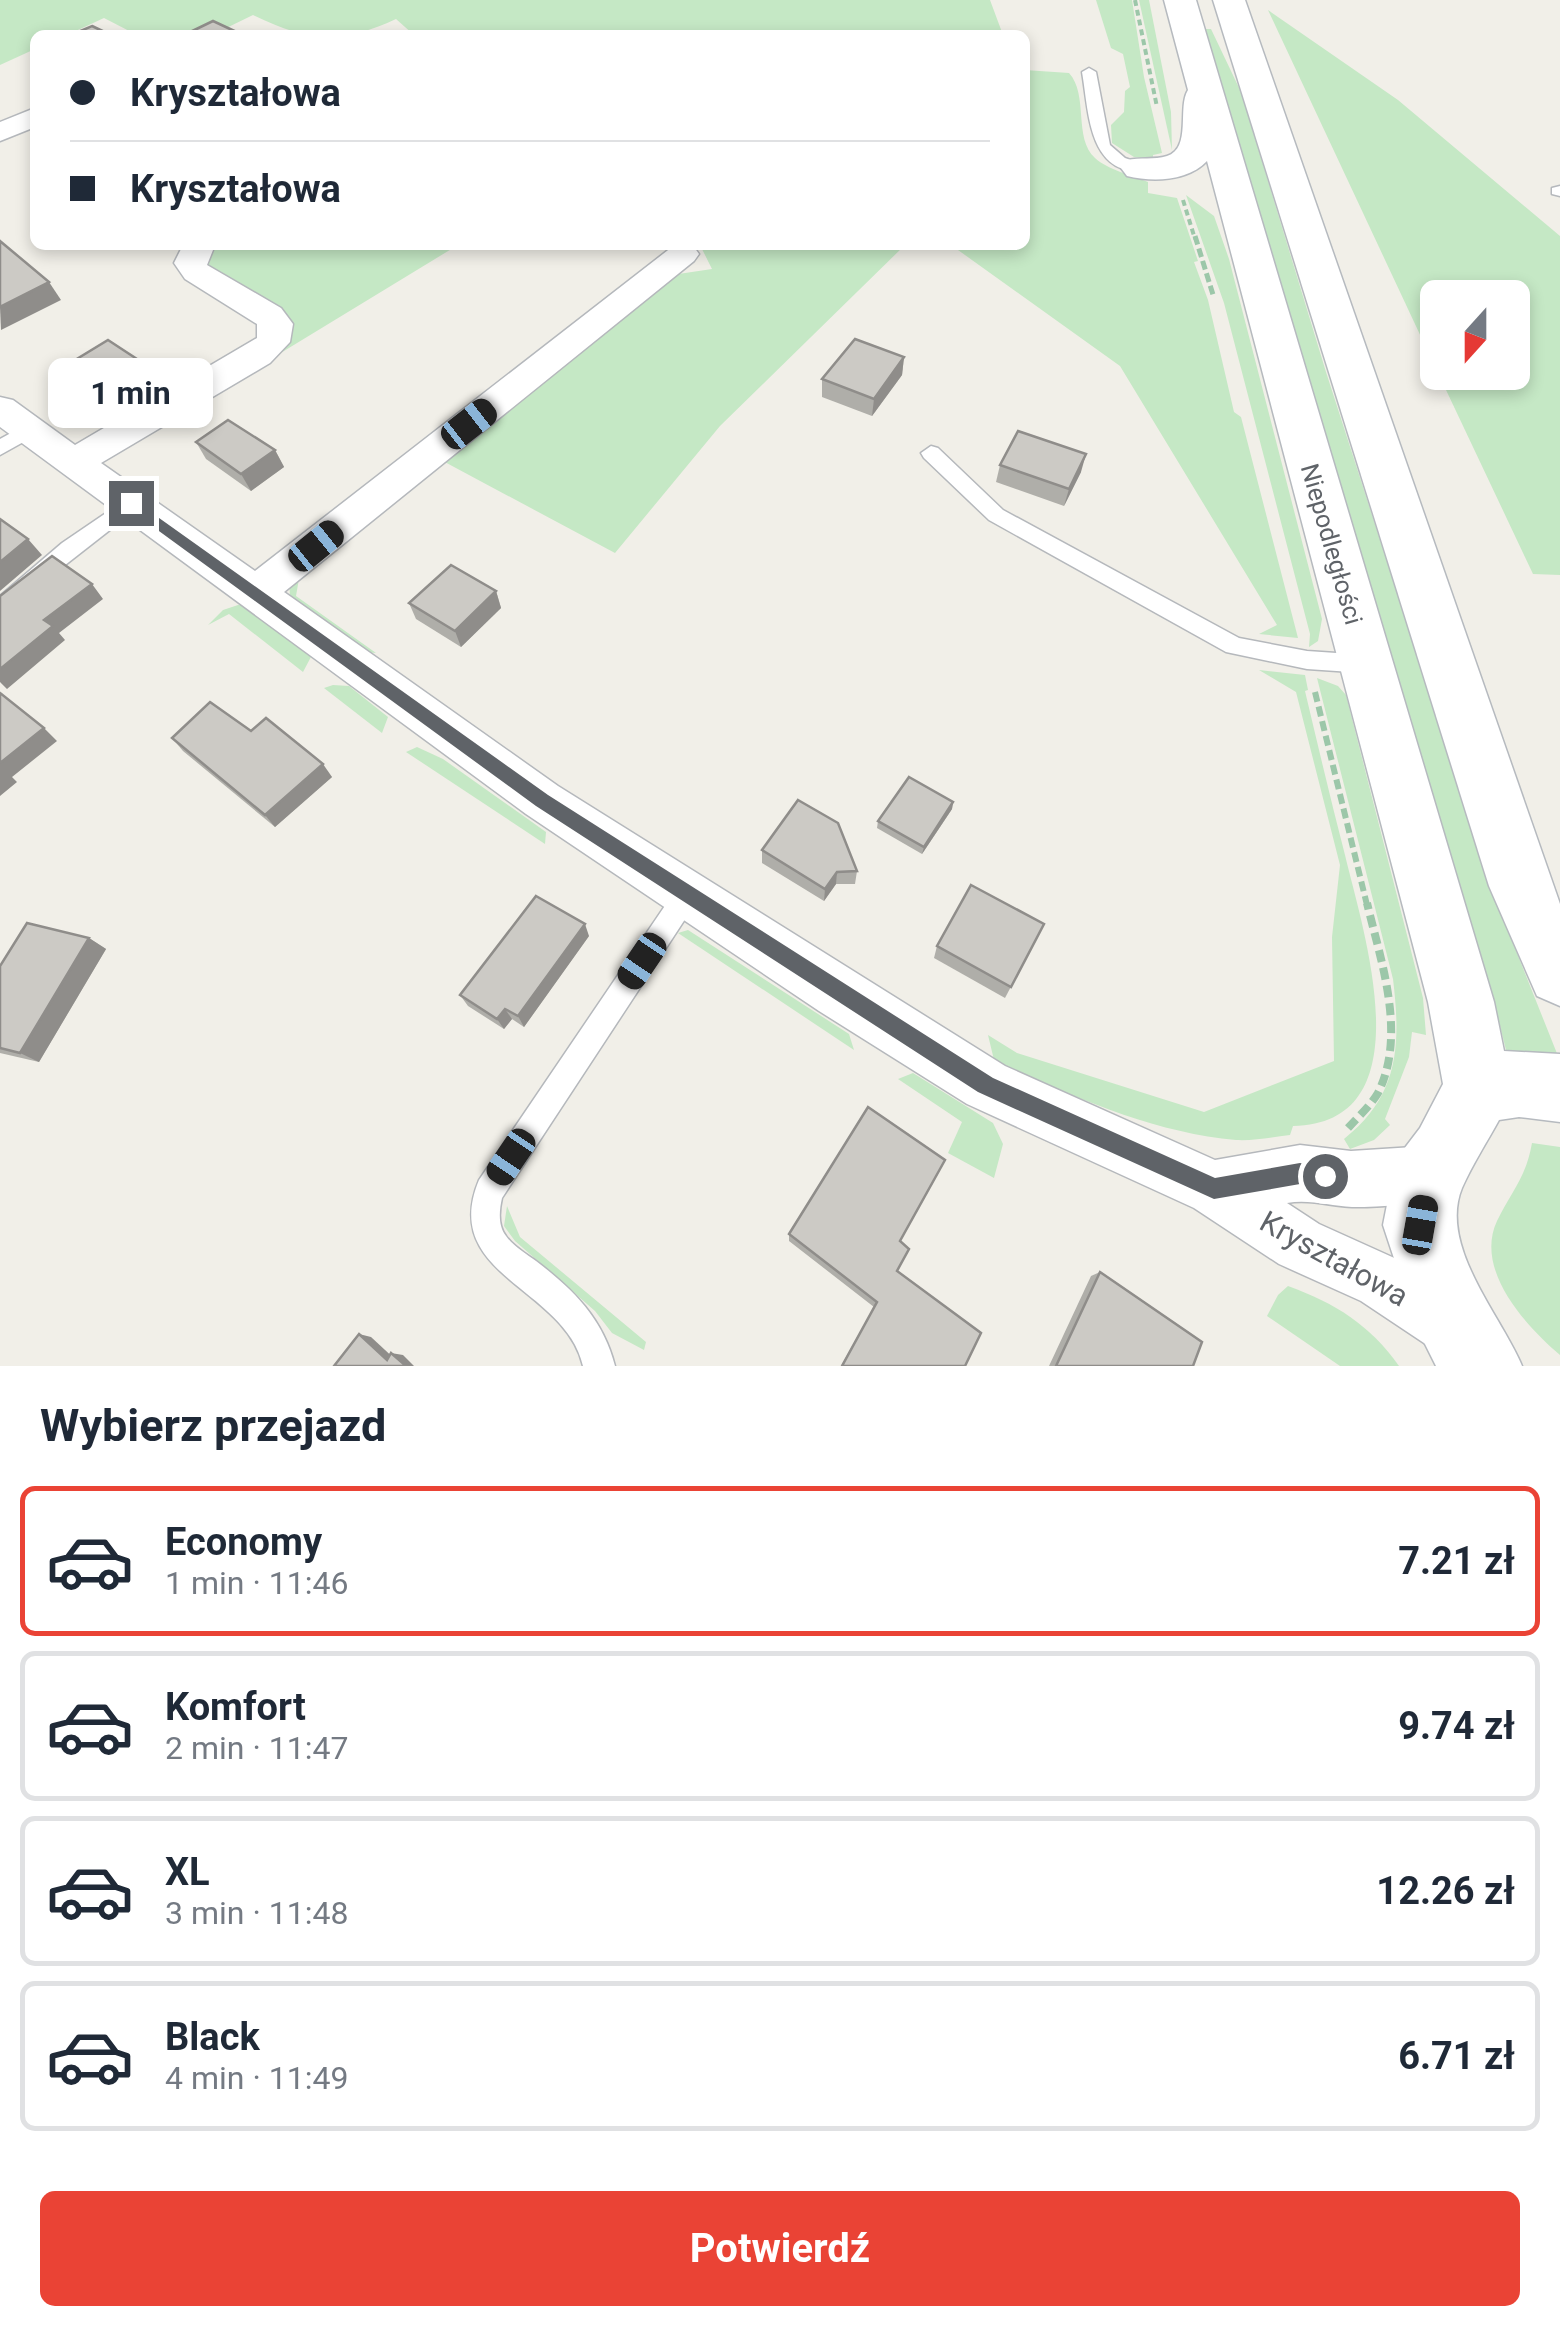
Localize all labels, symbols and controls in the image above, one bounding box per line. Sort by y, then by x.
text: Kryształowa [130,71,341,115]
text: Kryształowa [130,167,341,211]
north arrow [1420,280,1530,390]
map controls [1420,280,1530,390]
callout: 1 min [48,358,214,428]
text: 1 min [90,374,171,412]
car [436,394,502,454]
street label: Niepodległości [1295,460,1368,628]
route end [109,481,154,526]
car [283,515,349,577]
car [613,928,671,994]
car [482,1124,540,1190]
route start [1303,1154,1348,1199]
car [1400,1193,1440,1257]
street label: Kryształowa [1254,1203,1414,1314]
text: Wybierz przejazd [40,1399,386,1452]
icon: car [45,1516,135,1606]
text: Economy [165,1520,322,1564]
text: 7.21 zł [1398,1539,1515,1583]
text: 1 min · 11:46 [165,1564,348,1602]
icon: car [45,1681,135,1771]
text: Komfort [165,1685,306,1729]
text: 9.74 zł [1398,1704,1515,1748]
text: 2 min · 11:47 [165,1729,348,1767]
icon: car [45,1846,135,1936]
text: XL [165,1850,210,1894]
text: 12.26 zł [1376,1869,1515,1913]
text: 3 min · 11:48 [165,1894,348,1932]
icon: car [45,2011,135,2101]
text: Black [165,2015,260,2059]
text: 6.71 zł [1398,2034,1515,2078]
text: 4 min · 11:49 [165,2059,348,2097]
button: Potwierdź [40,2191,1520,2306]

